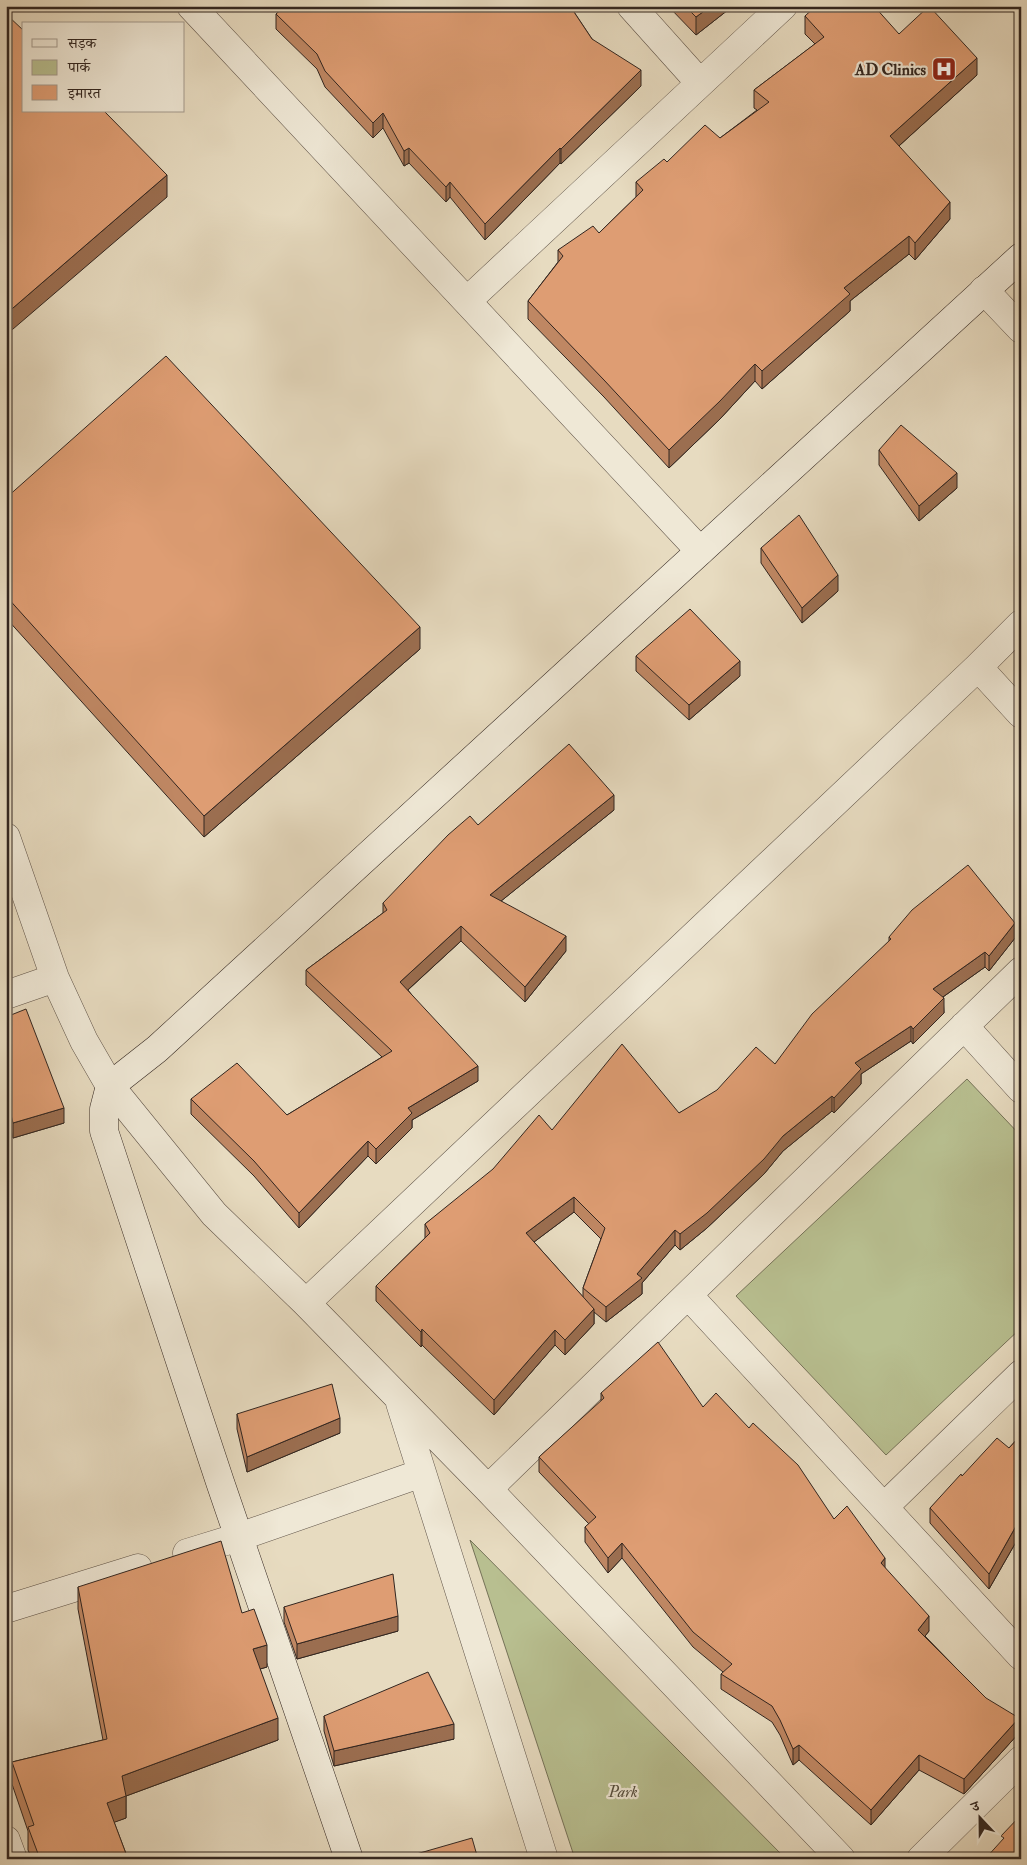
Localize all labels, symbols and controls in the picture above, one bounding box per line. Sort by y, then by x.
legend [22,22,185,112]
text: सड़क [67,34,97,53]
hospital icon: AD Clinics [931,56,957,82]
text: पार्क [67,58,91,77]
place label: AD Clinics [854,60,927,80]
text: इमारत [67,84,102,103]
park label: Park [607,1782,638,1802]
north arrow [954,1792,1004,1842]
text: उ [968,1797,983,1816]

